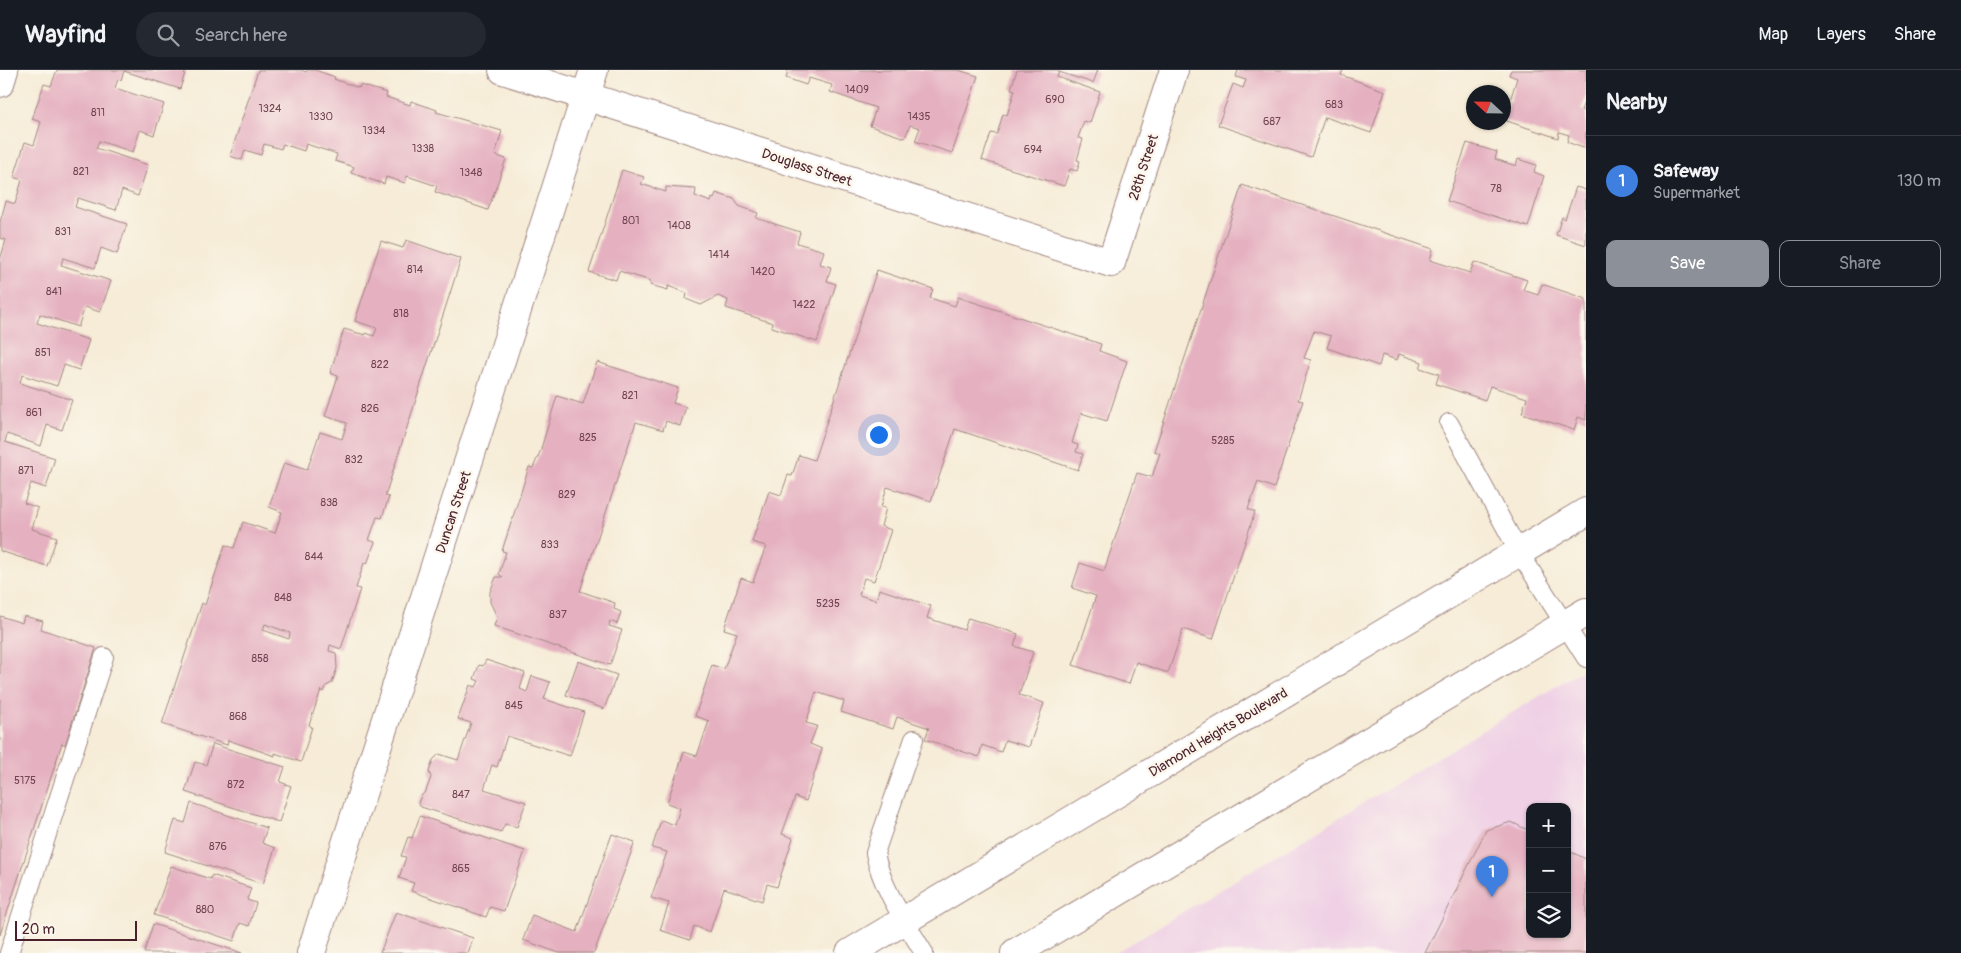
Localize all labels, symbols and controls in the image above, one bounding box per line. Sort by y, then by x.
search box [136,12,486,57]
text: Wayfind [25,20,106,49]
icon: search [154,21,182,49]
text: Search here [194,23,287,47]
text: Map [1759,23,1788,46]
text: Layers [1816,23,1866,46]
text: Share [1894,23,1936,46]
house number: 1409 [845,83,869,96]
north arrow [1466,85,1511,130]
text: Nearby [1606,89,1667,116]
house number: 690 [1045,93,1065,106]
house number: 683 [1325,98,1343,111]
house number: 1324 [259,102,282,115]
house number: 811 [91,106,105,119]
house number: 1330 [309,110,333,123]
house number: 1435 [908,110,930,123]
house number: 687 [1263,115,1281,128]
house number: 1334 [363,124,386,137]
street label: 28th Street [1125,132,1162,202]
house number: 1338 [412,142,435,155]
house number: 694 [1024,143,1043,156]
street label: Douglass Street [760,145,854,190]
text: Safeway [1653,159,1719,183]
house number: 821 [73,165,89,178]
house number: 1348 [460,166,483,179]
text: 1 [1619,171,1625,191]
text: 130 m [1897,171,1941,191]
house number: 78 [1490,182,1502,195]
text: Supermarket [1653,183,1740,203]
house number: 801 [622,214,640,227]
house number: 1408 [667,219,691,232]
house number: 831 [55,225,71,238]
button: Save [1606,240,1769,287]
button: Share [1779,240,1941,287]
house number: 1414 [708,248,730,261]
house number: 814 [407,263,424,276]
house number: 1420 [751,265,775,278]
house number: 841 [46,285,62,298]
house number: 1422 [793,298,815,311]
house number: 818 [393,307,409,320]
house number: 851 [35,346,51,359]
house number: 822 [371,358,389,371]
house number: 821 [622,389,638,402]
house number: 826 [361,402,379,415]
house number: 861 [26,406,42,419]
your location [866,422,892,448]
house number: 825 [579,431,597,444]
house number: 5285 [1211,434,1235,447]
house number: 832 [345,453,363,466]
house number: 871 [18,464,34,477]
street label: Duncan Street [432,468,475,555]
house number: 829 [558,488,576,501]
house number: 838 [320,496,338,509]
house number: 833 [541,538,559,551]
house number: 844 [305,550,324,563]
house number: 848 [274,591,292,604]
house number: 5235 [816,597,840,610]
house number: 837 [549,608,567,621]
house number: 858 [251,652,269,665]
street label: Diamond Heights Boulevard [1146,684,1291,781]
house number: 845 [505,699,523,712]
house number: 868 [229,710,247,723]
house number: 5175 [14,774,36,787]
house number: 872 [227,778,245,791]
house number: 847 [452,788,470,801]
map controls [1526,803,1571,938]
button: + [1526,803,1571,848]
house number: 876 [209,840,227,853]
button: − [1526,848,1571,893]
pin: 1 [1476,856,1508,897]
house number: 865 [452,862,470,875]
button: layers [1526,893,1571,938]
house number: 880 [196,903,214,916]
scale bar [15,918,138,941]
text: 20 m [22,921,55,938]

